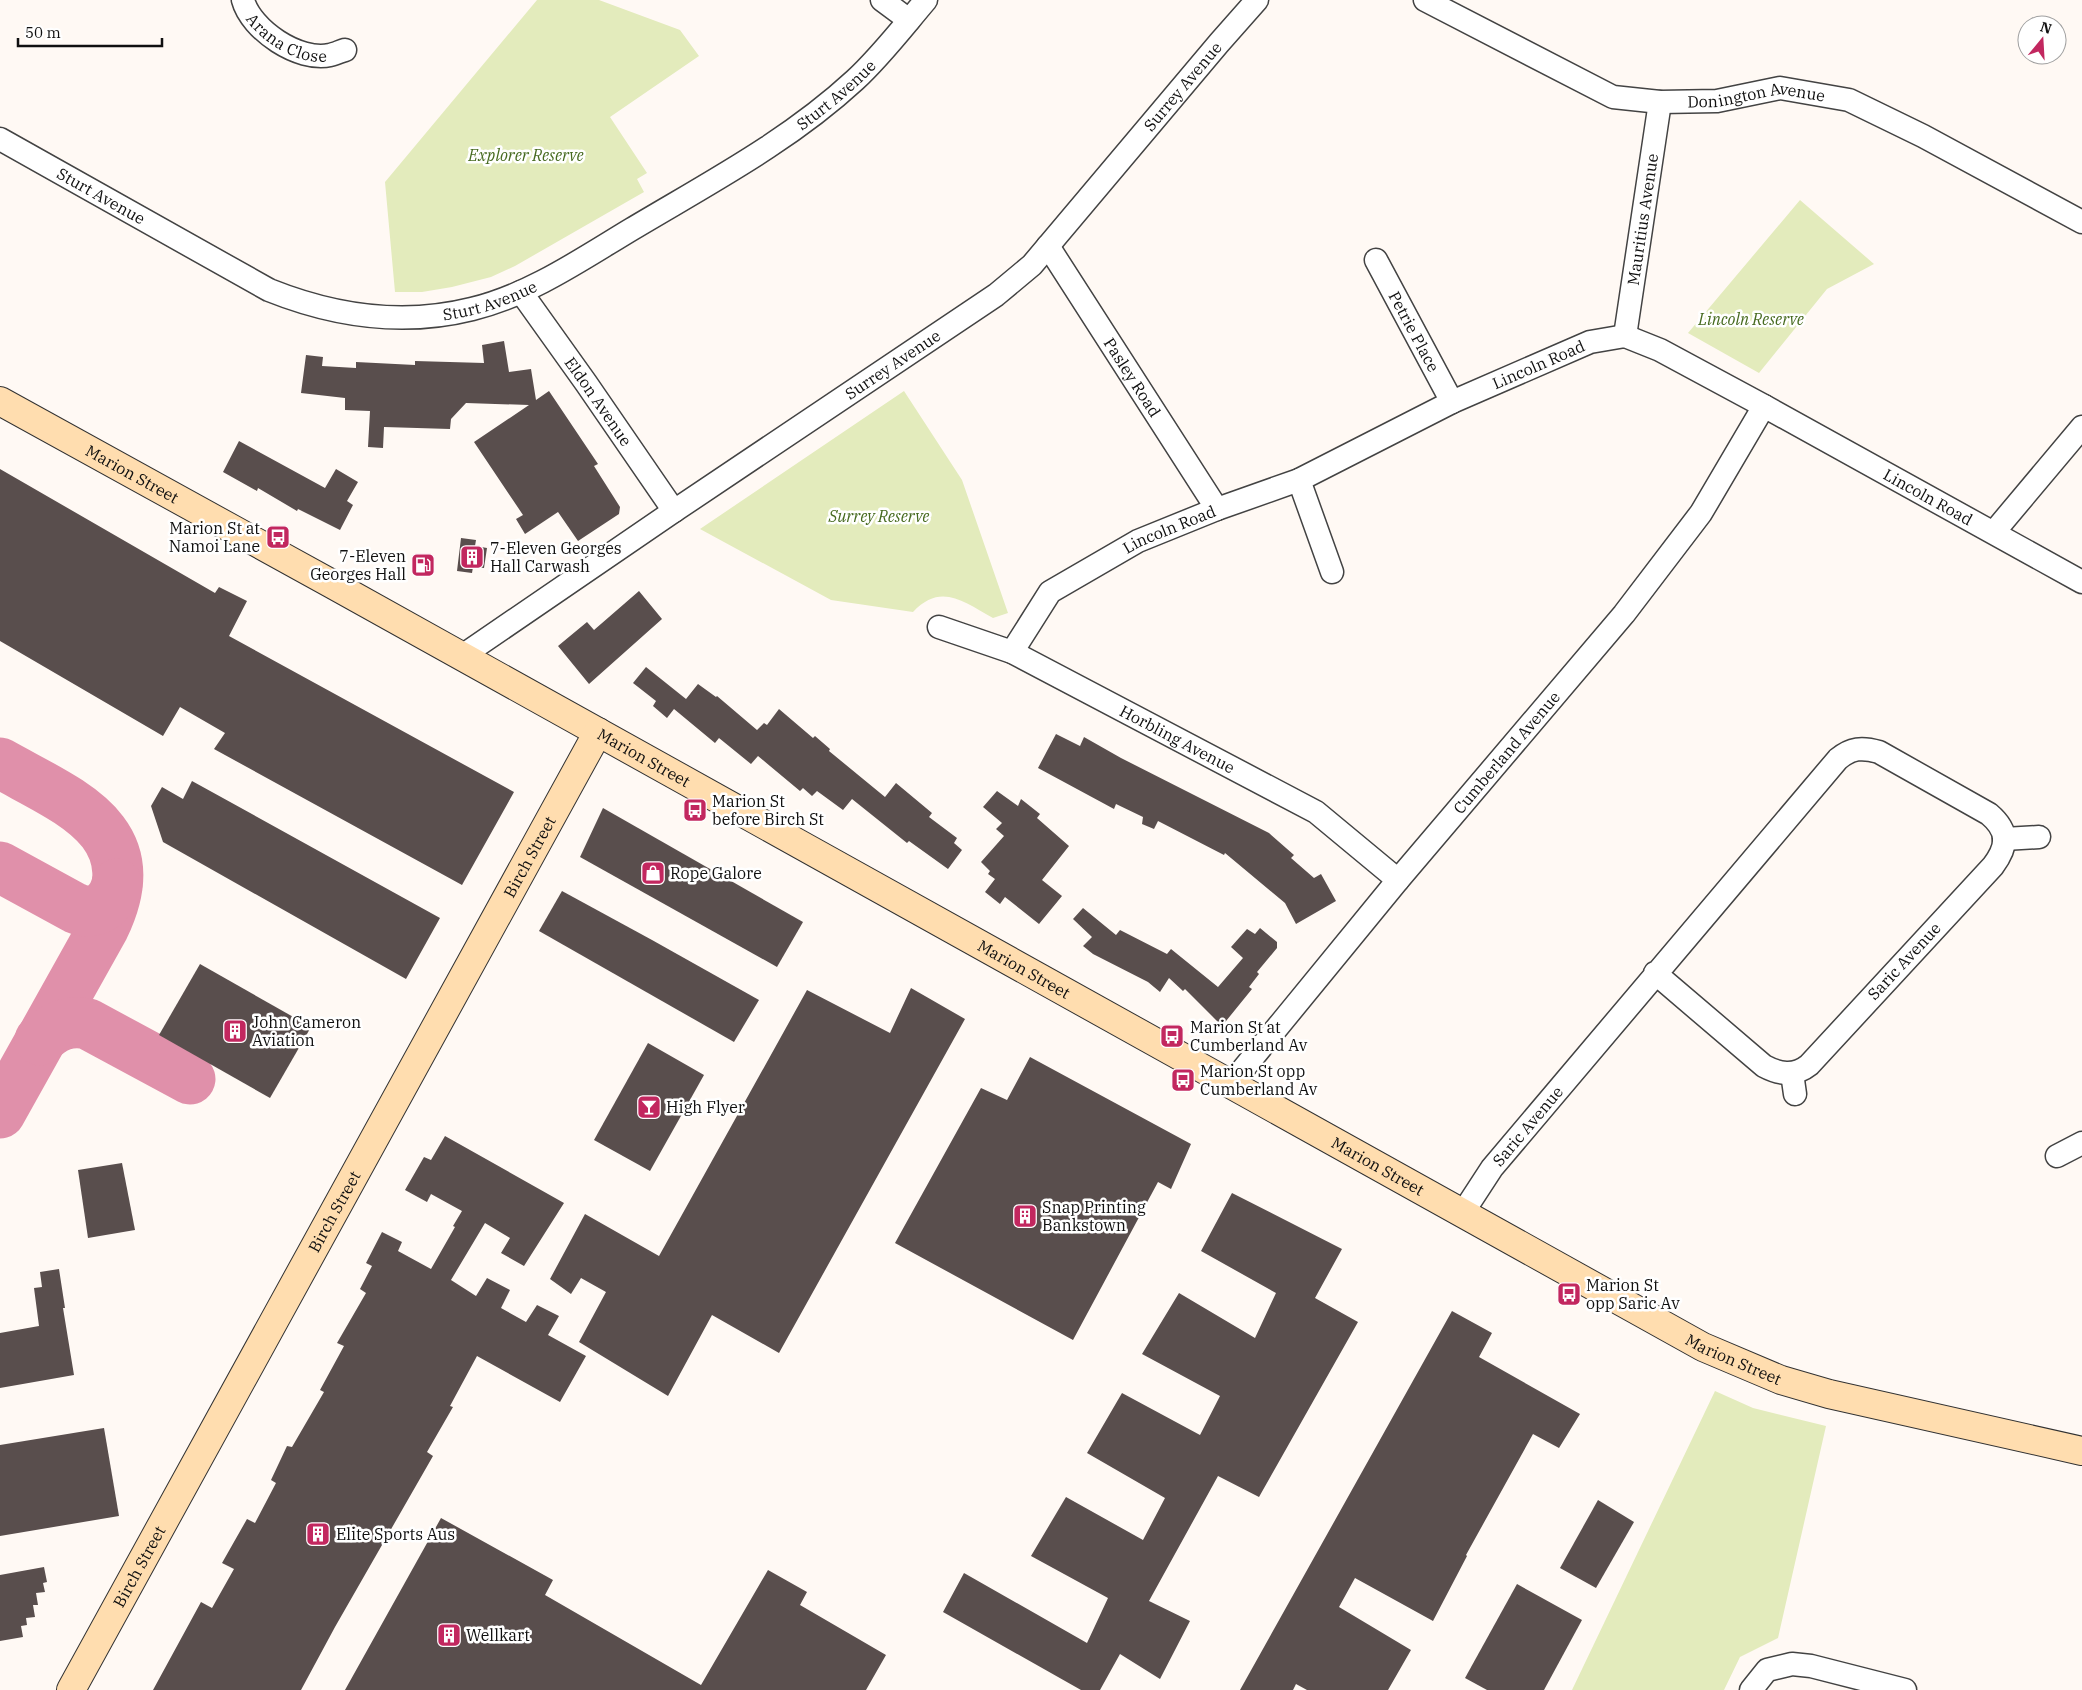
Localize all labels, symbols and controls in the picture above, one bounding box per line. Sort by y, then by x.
street label: Arana Close [242,9,327,66]
scale bar [18,15,161,47]
north arrow [2017,15,2067,65]
text: N [2038,17,2054,38]
text: 50 m [25,23,61,42]
street label: Surrey Avenue [1139,38,1226,135]
street label: Sturt Avenue [792,56,880,134]
street label: Donington Avenue [1687,78,1827,112]
park label: Explorer Reserve [467,145,584,165]
street label: Mauritius Avenue [1623,152,1662,287]
street label: Sturt Avenue [54,163,149,228]
street label: Sturt Avenue [441,276,540,325]
street label: Petrie Place [1384,288,1444,375]
park label: Lincoln Reserve [1697,309,1804,329]
street label: Surrey Avenue [841,325,944,403]
street label: Pasley Road [1100,334,1165,421]
street label: Lincoln Road [1489,335,1588,393]
street label: Eldon Avenue [561,353,636,450]
street label: Marion Street [82,440,182,508]
street label: Lincoln Road [1880,464,1976,530]
street label: Lincoln Road [1119,501,1219,558]
park label: Surrey Reserve [828,506,929,526]
place label: Marion St at Namoi Lane [169,518,260,556]
bus stop icon: Marion St at Namoi Lane [265,524,291,550]
place label: 7-Eleven Georges Hall Carwash [490,538,622,576]
building icon: 7-Eleven Georges Hall Carwash [459,544,485,570]
place label: 7-Eleven Georges Hall [310,546,406,584]
fuel station icon: 7-Eleven Georges Hall [410,552,436,578]
street label: Cumberland Avenue [1449,687,1564,818]
street label: Horbling Avenue [1116,701,1238,777]
street label: Marion Street [594,724,694,791]
place label: Marion St before Birch St [712,791,824,829]
bus stop icon: Marion St before Birch St [682,797,708,823]
street label: Birch Street [499,812,560,901]
shop icon: Rope Galore [640,860,666,886]
place label: Rope Galore [670,863,762,883]
street label: Saric Avenue [1863,918,1945,1004]
street label: Marion Street [974,935,1074,1003]
place label: John Cameron Aviation [252,1012,361,1050]
place label: Marion St at Cumberland Av [1190,1017,1308,1055]
building icon: John Cameron Aviation [222,1018,248,1044]
bus stop icon: Marion St at Cumberland Av [1159,1023,1185,1049]
place label: Marion St opp Cumberland Av [1200,1061,1318,1099]
bus stop icon: Marion St opp Cumberland Av [1170,1067,1196,1093]
street label: Saric Avenue [1488,1082,1567,1170]
bar icon: High Flyer [636,1094,662,1120]
place label: High Flyer [666,1097,745,1117]
street label: Marion Street [1328,1132,1428,1200]
street label: Birch Street [304,1167,365,1256]
place label: Snap Printing Bankstown [1042,1197,1146,1235]
building icon: Snap Printing Bankstown [1012,1203,1038,1229]
place label: Marion St opp Saric Av [1586,1275,1680,1313]
bus stop icon: Marion St opp Saric Av [1556,1281,1582,1307]
street label: Marion Street [1682,1329,1785,1389]
building icon: Elite Sports Aus [305,1521,331,1547]
street label: Birch Street [109,1522,170,1611]
place label: Elite Sports Aus [336,1524,455,1544]
building icon: Wellkart [436,1622,462,1648]
place label: Wellkart [466,1625,530,1645]

